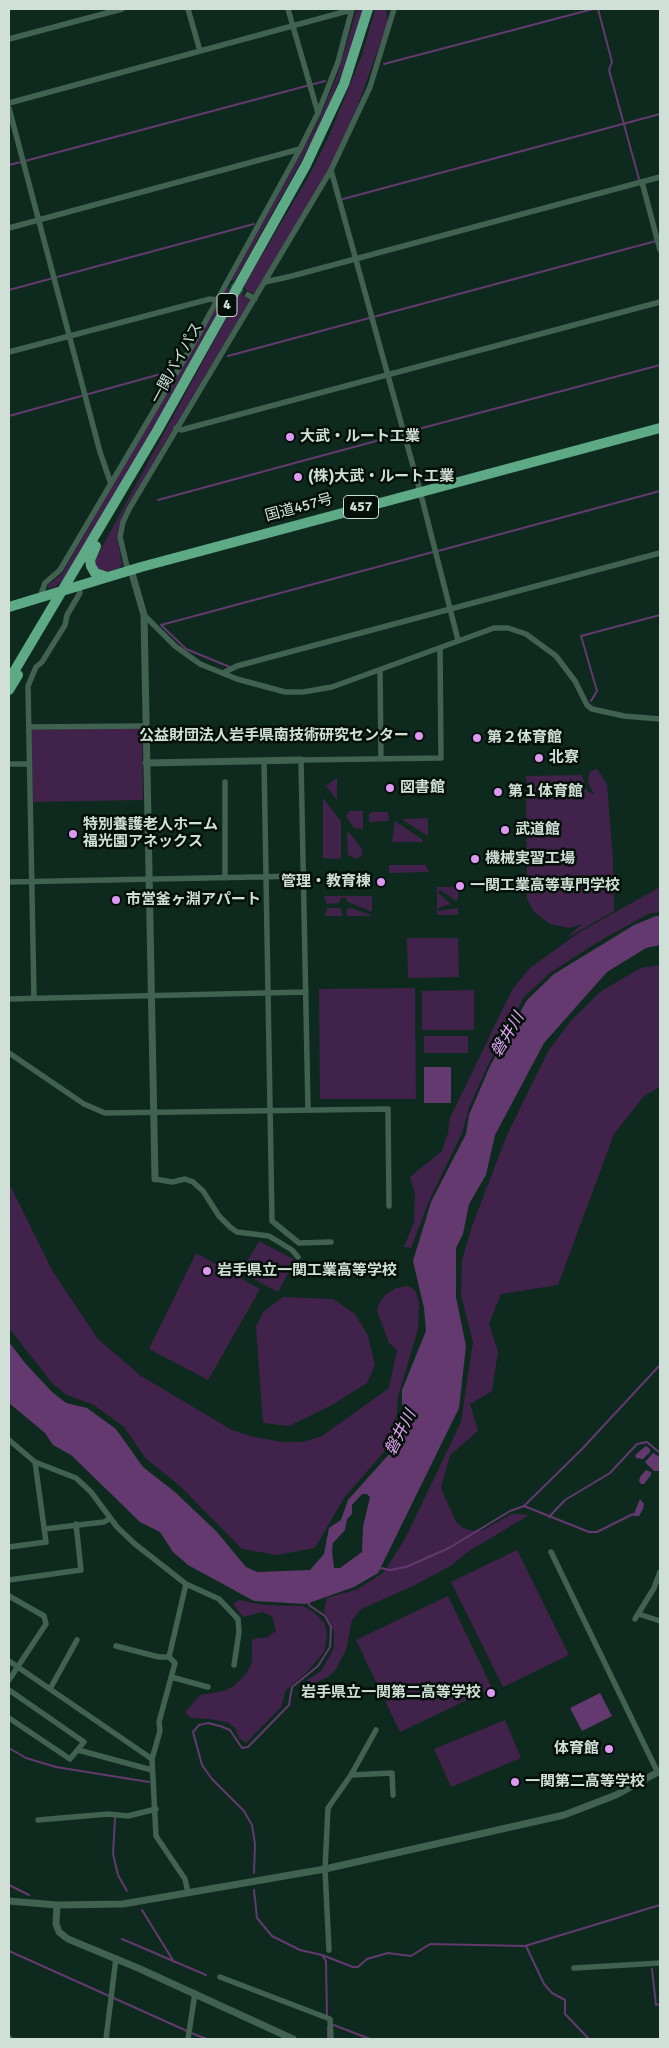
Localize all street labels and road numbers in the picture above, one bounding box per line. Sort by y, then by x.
road number: 4 [217,294,237,316]
street label: 一関バイパス [147,319,207,407]
street label: 国道457号 [263,490,335,526]
road number: 457 [344,496,378,518]

